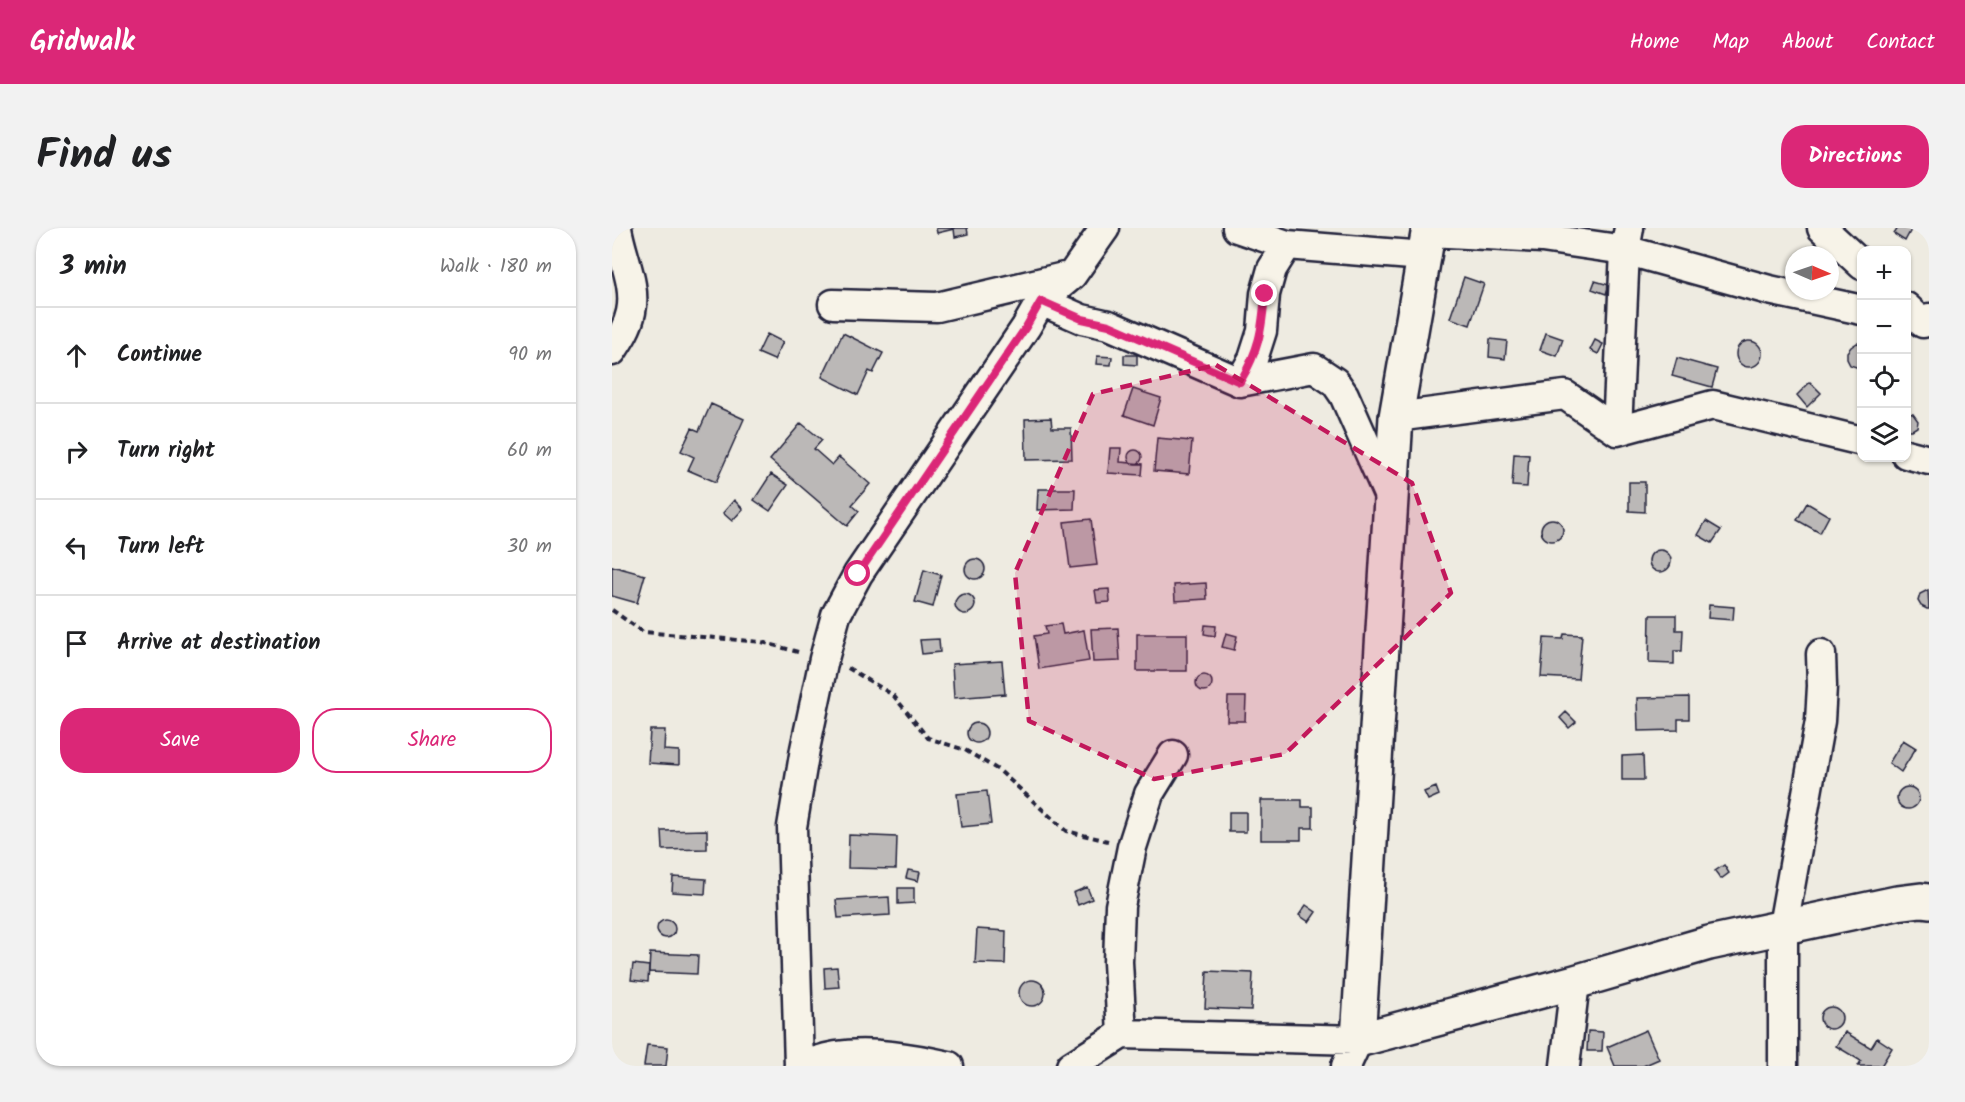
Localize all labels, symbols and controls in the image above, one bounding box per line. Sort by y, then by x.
text: Gridwalk [30,20,135,65]
text: Home [1630,26,1679,59]
text: Map [1712,26,1749,59]
text: About [1782,26,1833,59]
text: Contact [1866,26,1935,59]
text: Find us [36,123,172,190]
button: Directions [1781,125,1929,188]
text: 3 min [60,246,127,288]
north arrow [1785,246,1839,300]
map controls [1857,246,1911,462]
button: + [1857,246,1911,300]
text: Walk · 180 m [440,251,552,283]
route end [1251,280,1277,306]
button: − [1857,300,1911,354]
text: Continue [117,338,202,373]
icon: ahead [60,339,93,372]
text: 90 m [508,339,552,371]
button: locate [1857,354,1911,408]
button: layers [1857,408,1911,462]
text: Turn right [117,434,215,469]
icon: right [60,435,93,468]
text: 60 m [507,435,552,467]
text: Turn left [117,530,204,565]
icon: left [60,531,93,564]
text: 30 m [507,531,552,563]
route start [844,560,870,586]
text: Arrive at destination [117,626,320,661]
icon: arrive [60,627,93,660]
button: Save [60,708,300,773]
button: Share [312,708,552,773]

